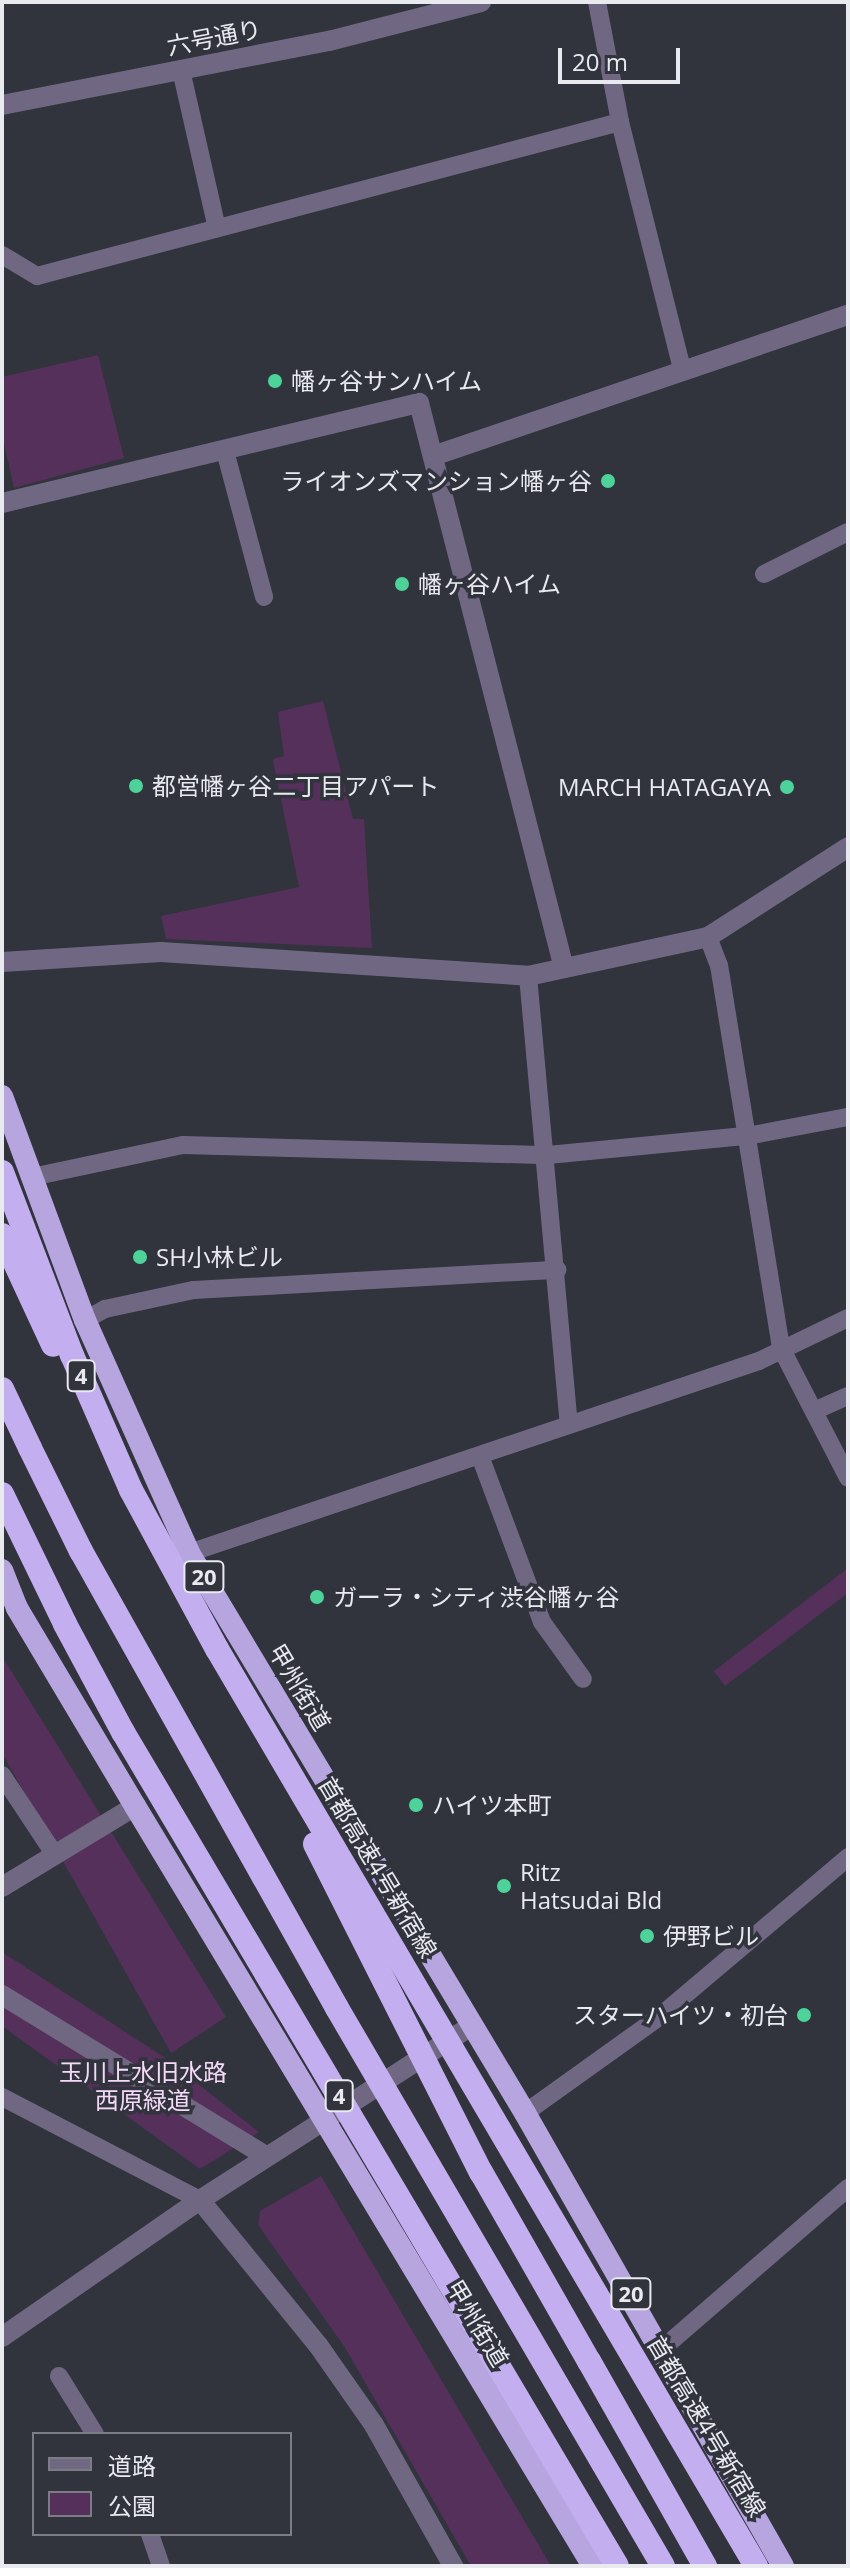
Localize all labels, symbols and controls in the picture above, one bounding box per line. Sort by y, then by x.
street label: 六号通り [164,14,264,60]
scale bar [562,32,684,82]
text: 20 m [572,45,628,78]
place label: 幡ヶ谷サンハイム [291,367,483,395]
marker: 幡ヶ谷サンハイム [266,372,284,390]
place label: ライオンズマンション幡ヶ谷 [280,467,592,495]
marker: ライオンズマンション幡ヶ谷 [599,472,617,490]
place label: 幡ヶ谷ハイム [418,570,562,598]
marker: 幡ヶ谷ハイム [393,575,411,593]
place label: 都営幡ヶ谷二丁目アパート [152,772,440,800]
place label: MARCH HATAGAYA [558,773,771,801]
marker: 都営幡ヶ谷二丁目アパート [127,777,145,795]
marker: MARCH HATAGAYA [778,778,796,796]
place label: SH小林ビル [156,1243,283,1271]
marker: SH小林ビル [131,1248,149,1266]
road number: 4 [65,1358,97,1394]
road number: 20 [182,1559,226,1595]
place label: ガーラ・シティ渋谷幡ヶ谷 [333,1583,621,1611]
marker: ガーラ・シティ渋谷幡ヶ谷 [308,1588,326,1606]
street label: 甲州街道 [263,1638,337,1736]
street label: 首都高速4号新宿線 [313,1771,443,1963]
place label: ハイツ本町 [432,1791,552,1819]
marker: ハイツ本町 [407,1796,425,1814]
place label: Ritz Hatsudai Bld [520,1858,662,1914]
marker: Ritz Hatsudai Bld [495,1877,513,1895]
place label: 伊野ビル [663,1922,759,1950]
marker: 伊野ビル [638,1927,656,1945]
place label: スターハイツ・初台 [572,2001,788,2029]
marker: スターハイツ・初台 [795,2006,813,2024]
park label: 玉川上水旧水路 西原緑道 [59,2058,227,2114]
road number: 4 [323,2078,355,2114]
street label: 甲州街道 [441,2274,515,2372]
road number: 20 [609,2276,653,2312]
street label: 首都高速4号新宿線 [642,2330,772,2522]
legend [32,2432,292,2536]
text: 道路 [108,2449,156,2482]
text: 公園 [108,2489,156,2522]

